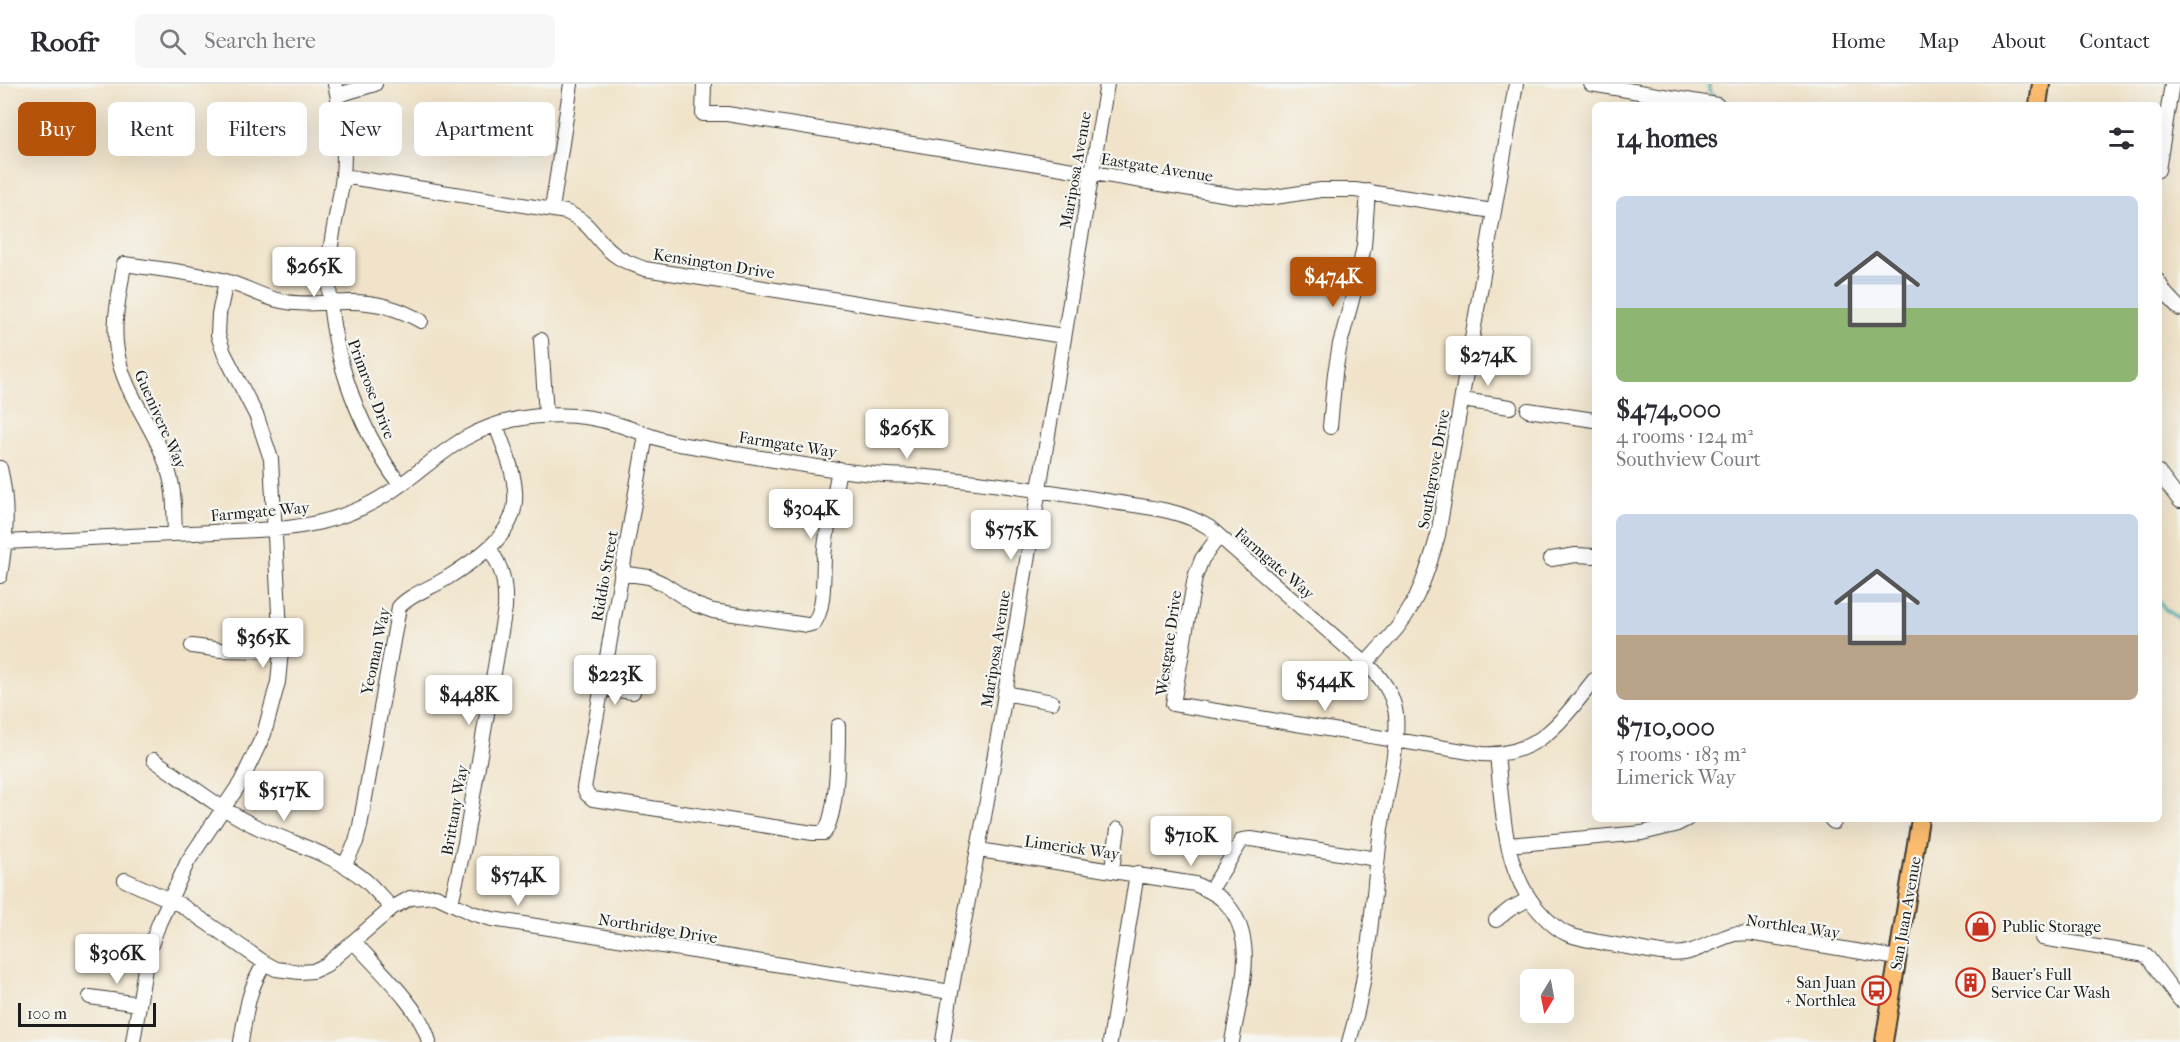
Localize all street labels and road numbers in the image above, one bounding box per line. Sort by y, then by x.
street label: Mariposa Avenue [1056,110,1095,230]
street label: Eastgate Avenue [1099,149,1215,186]
street label: Kensington Drive [652,245,776,282]
street label: Primrose Drive [344,336,399,442]
street label: Guenivere Way [130,367,191,472]
street label: Southgrove Drive [1414,408,1453,530]
street label: Farmgate Way [737,427,839,462]
street label: Farmgate Way [210,498,311,525]
street label: Farmgate Way [1231,524,1319,603]
street label: Riddio Street [587,529,622,623]
street label: Mariposa Avenue [977,589,1014,709]
street label: Westgate Drive [1152,589,1185,698]
street label: Yeoman Way [357,605,394,698]
street label: Brittany Way [437,763,472,857]
street label: Limerick Way [1023,831,1121,864]
street label: San Juan Avenue [1886,855,1925,971]
street label: Northridge Drive [597,910,719,947]
street label: Northlea Way [1745,910,1842,943]

